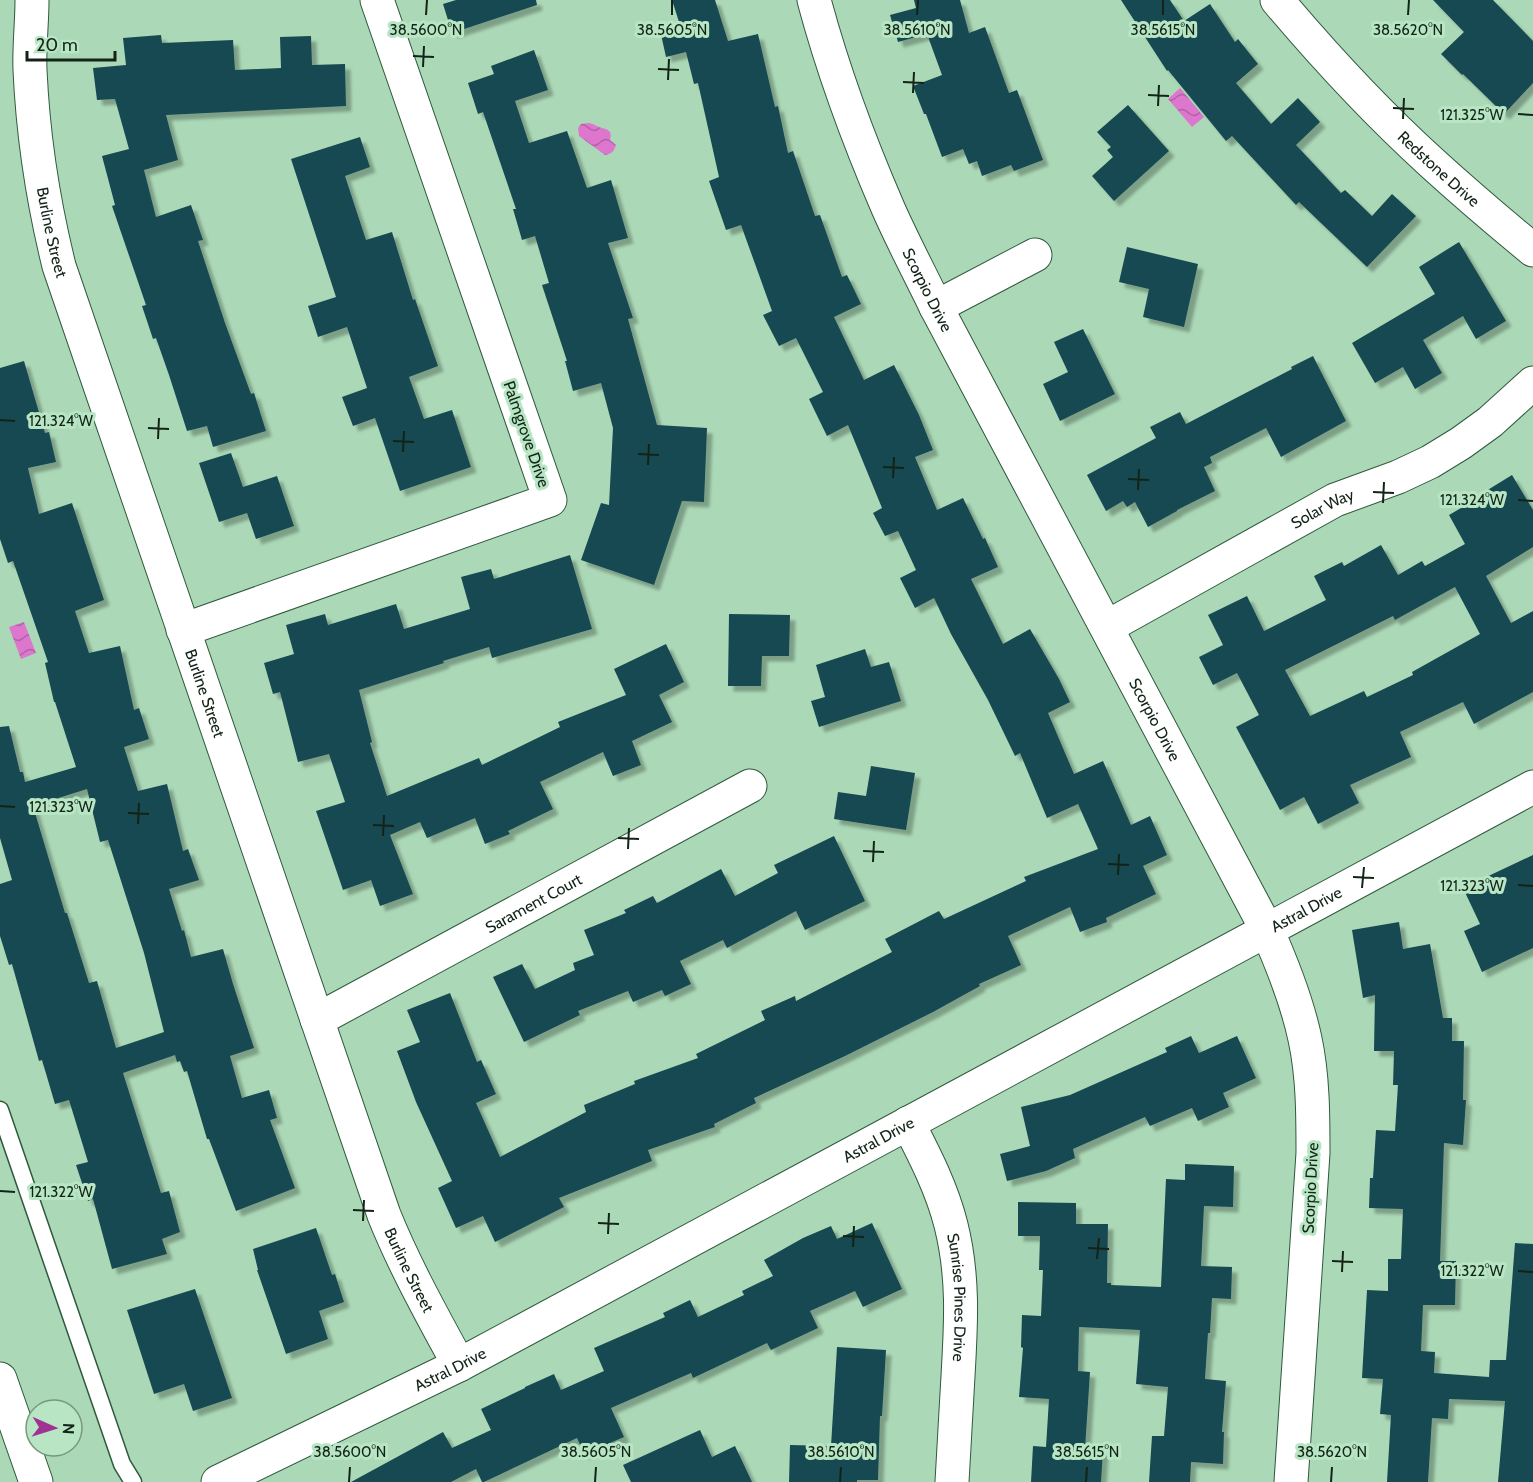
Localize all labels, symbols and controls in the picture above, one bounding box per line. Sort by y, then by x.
text: 38.5600°N [390,21,462,39]
text: 38.5605°N [637,21,707,39]
text: 38.5610°N [883,21,951,39]
text: 38.5615°N [1131,21,1195,39]
text: 38.5620°N [1373,21,1443,39]
scale bar [27,24,116,62]
text: 20 m [36,34,78,56]
text: 121.325°W [1440,106,1505,124]
street label: Redstone Drive [1394,127,1483,211]
street label: Burline Street [33,186,71,281]
street label: Scorpio Drive [898,245,956,335]
street label: Palmgrove Drive [499,378,554,490]
text: 121.324°W [29,412,94,430]
street label: Solar Way [1288,485,1356,533]
text: 121.324°W [1440,491,1505,509]
street label: Burline Street [181,647,229,741]
street label: Scorpio Drive [1125,675,1184,764]
text: 121.323°W [29,798,94,816]
street label: Sarament Court [482,869,586,937]
text: 121.323°W [1440,877,1505,895]
street label: Astral Drive [1268,883,1345,936]
street label: Astral Drive [840,1113,917,1167]
street label: Scorpio Drive [1299,1142,1322,1234]
text: 121.322°W [29,1183,93,1201]
street label: Burline Street [380,1225,438,1316]
street label: Sunrise Pines Drive [943,1231,970,1362]
text: 121.322°W [1440,1262,1504,1280]
street label: Astral Drive [411,1343,489,1395]
north arrow [24,1398,84,1458]
text: N [59,1423,78,1435]
text: 38.5600°N [314,1443,386,1461]
text: 38.5605°N [561,1443,631,1461]
text: 38.5610°N [807,1443,875,1461]
text: 38.5615°N [1055,1443,1119,1461]
text: 38.5620°N [1297,1443,1367,1461]

